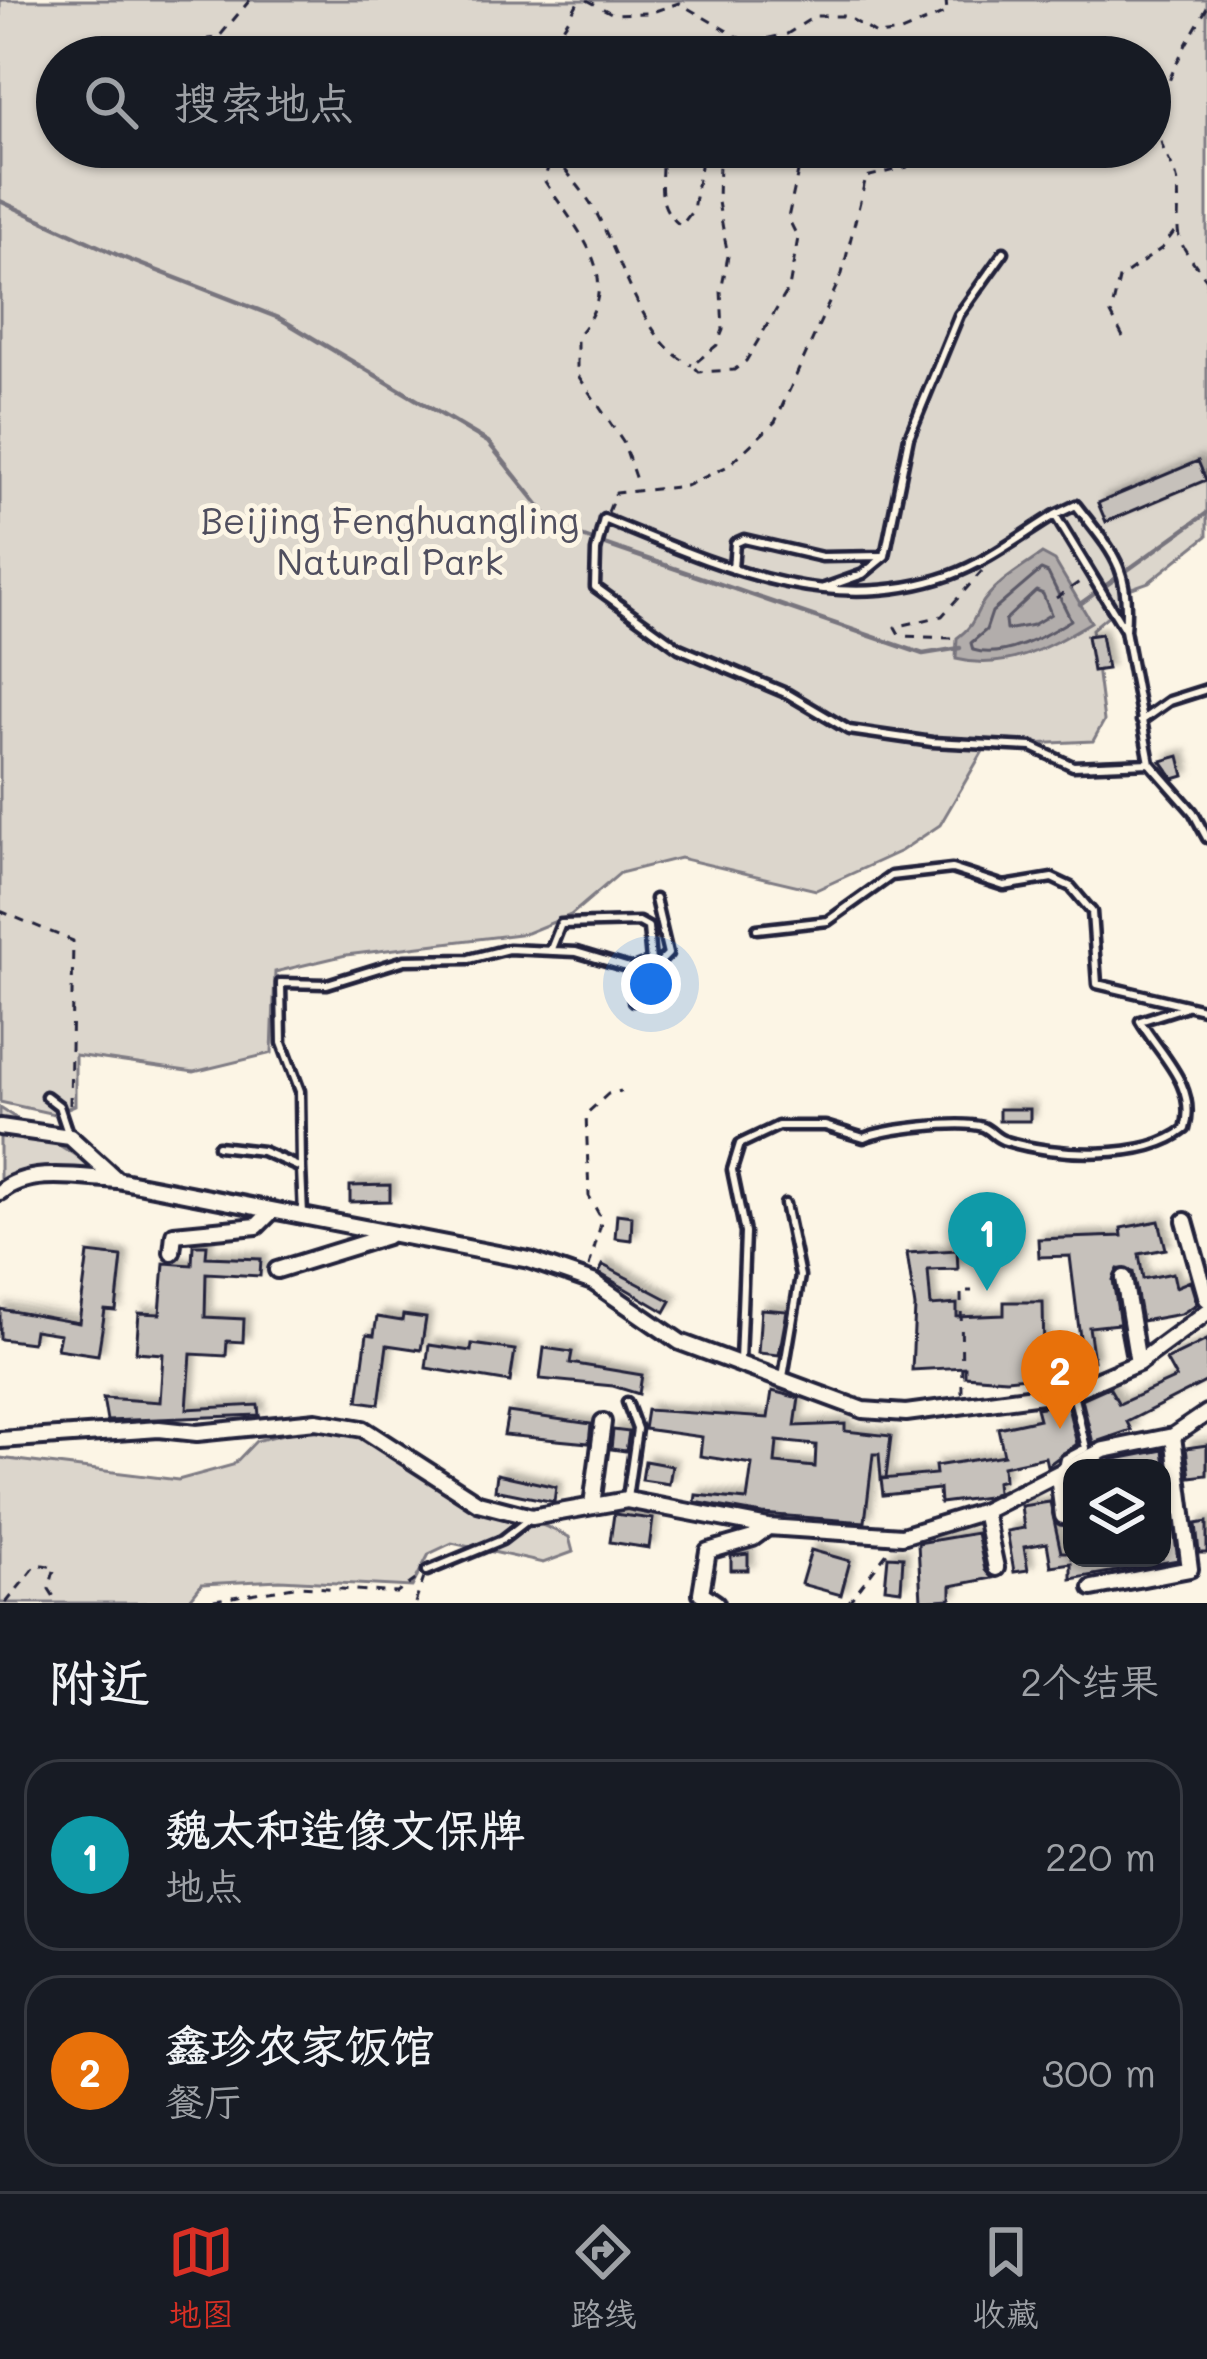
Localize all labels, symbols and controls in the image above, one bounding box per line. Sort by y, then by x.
search box [36,36,1171,168]
icon: search [78,69,144,135]
text: 搜索地点 [174,72,354,130]
park label: Beijing Fenghuangling Natural Park [201,496,579,584]
your location [621,954,681,1014]
pin: 1 [948,1192,1026,1291]
pin: 2 [1021,1330,1099,1429]
map controls [1063,1459,1171,1567]
button: layers [1063,1459,1171,1567]
text: 附近 [48,1647,150,1714]
text: 2个结果 [1020,1655,1159,1706]
text: 魏太和造像文保牌 [165,1799,525,1857]
text: 1 [81,1830,99,1881]
text: 220 m [1045,1830,1156,1881]
text: 地点 [165,1859,243,1910]
text: 鑫珍农家饭馆 [165,2015,435,2073]
text: 2 [79,2046,101,2097]
text: 300 m [1041,2046,1156,2097]
text: 餐厅 [165,2075,243,2126]
tab: 地图 [168,2219,234,2335]
tab: 路线 [570,2219,636,2335]
tab: 收藏 [973,2219,1039,2335]

